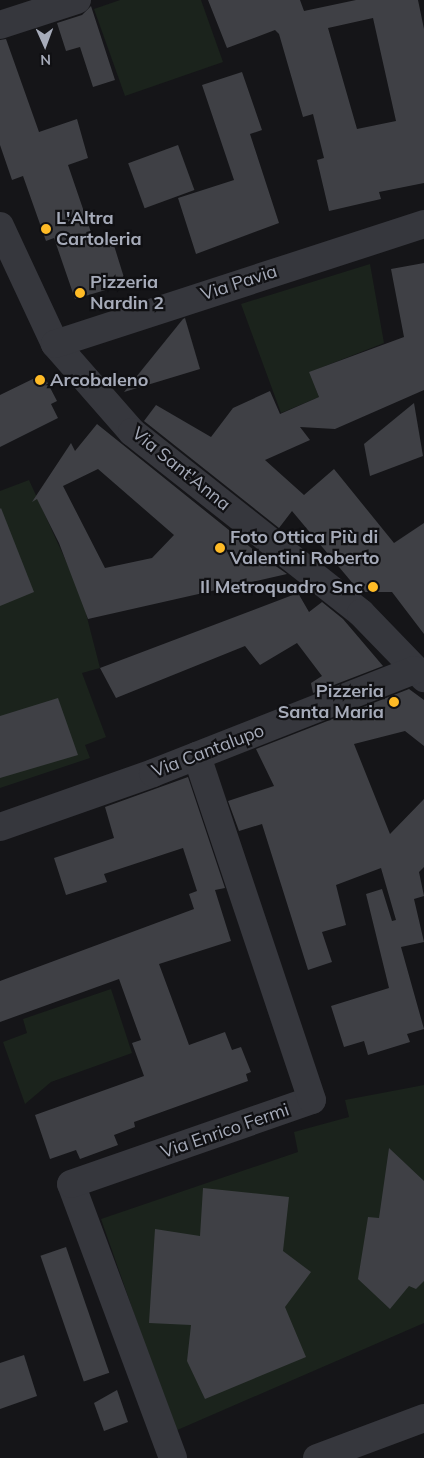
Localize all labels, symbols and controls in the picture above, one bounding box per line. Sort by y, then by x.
north arrow [20,20,70,70]
text: N [40,51,51,69]
place label: L'Altra Cartoleria [56,208,142,250]
marker: L'Altra Cartoleria [40,223,52,235]
street label: Via Pavia [198,261,280,305]
place label: Pizzeria Nardin 2 [90,272,164,314]
marker: Pizzeria Nardin 2 [74,287,86,299]
place label: Arcobaleno [50,369,148,391]
marker: Arcobaleno [34,374,46,386]
street label: Via Sant'Anna [127,423,235,515]
place label: Foto Ottica Più di Valentini Roberto [230,527,380,570]
marker: Foto Ottica Più di Valentini Roberto [214,542,226,554]
place label: Il Metroquadro Snc [200,576,363,598]
marker: Il Metroquadro Snc [367,581,379,593]
place label: Pizzeria Santa Maria [278,681,384,724]
marker: Pizzeria Santa Maria [388,696,400,708]
street label: Via Cantalupo [149,720,267,782]
street label: Via Enrico Fermi [158,1099,292,1163]

